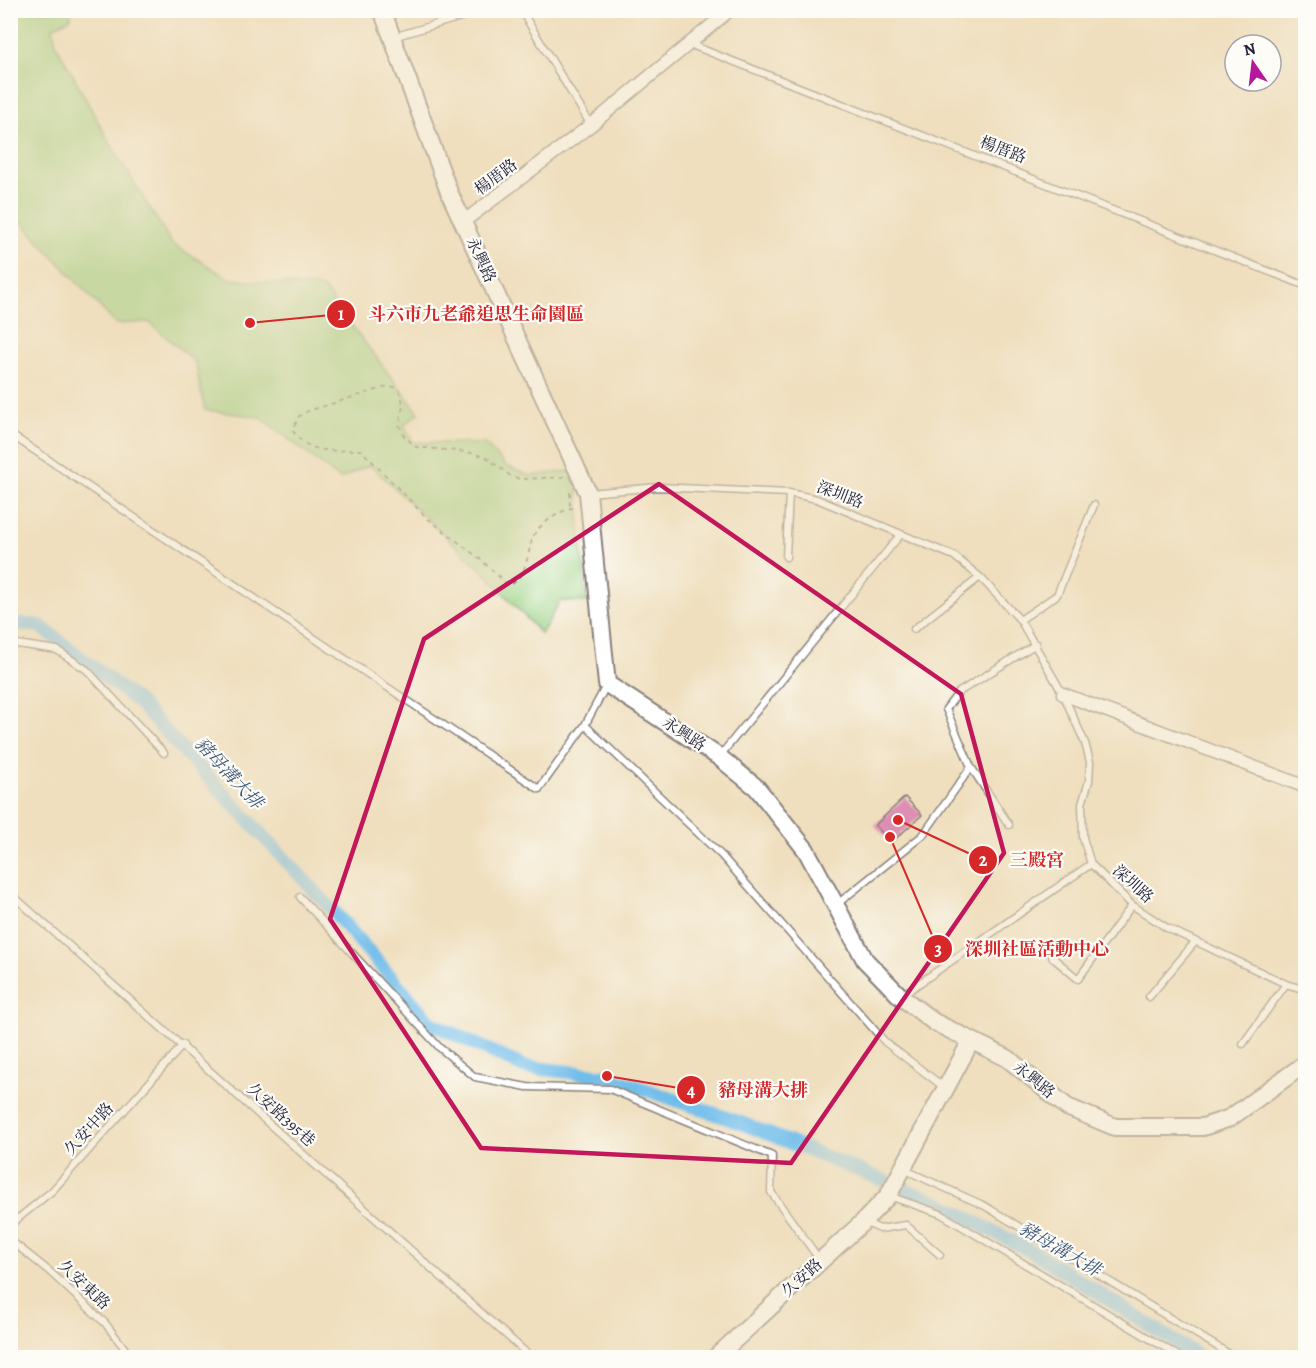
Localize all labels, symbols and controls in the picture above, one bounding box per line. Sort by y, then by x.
north arrow [1223,33,1283,93]
text: N [1241,37,1258,61]
street label: 楊厝路 [977,131,1029,169]
street label: 楊厝路 [470,154,522,200]
street label: 永興路 [461,234,501,286]
callout: 斗六市九老爺追思生命園區 [326,296,596,332]
text: 1 [338,302,345,326]
text: 斗六市九老爺追思生命園區 [368,302,584,326]
street label: 深圳路 [814,476,866,514]
street label: 永興路 [658,712,710,756]
water label: 豬母溝大排 [190,732,271,816]
callout: 三殿宮 [968,842,1076,878]
text: 2 [979,848,988,872]
text: 三殿宮 [1010,848,1064,872]
street label: 深圳路 [1108,860,1158,908]
callout: 深圳社區活動中心 [923,931,1121,967]
text: 3 [934,937,942,961]
text: 深圳社區活動中心 [965,937,1109,961]
street label: 永興路 [1008,1056,1060,1104]
callout: 豬母溝大排 [676,1072,820,1108]
street label: 久安路395巷 [242,1078,320,1152]
text: 4 [687,1078,696,1102]
text: 豬母溝大排 [718,1078,808,1102]
street label: 久安中路 [59,1098,119,1160]
water label: 豬母溝大排 [1015,1216,1108,1283]
street label: 久安路 [777,1254,827,1302]
street label: 久安東路 [53,1255,115,1315]

